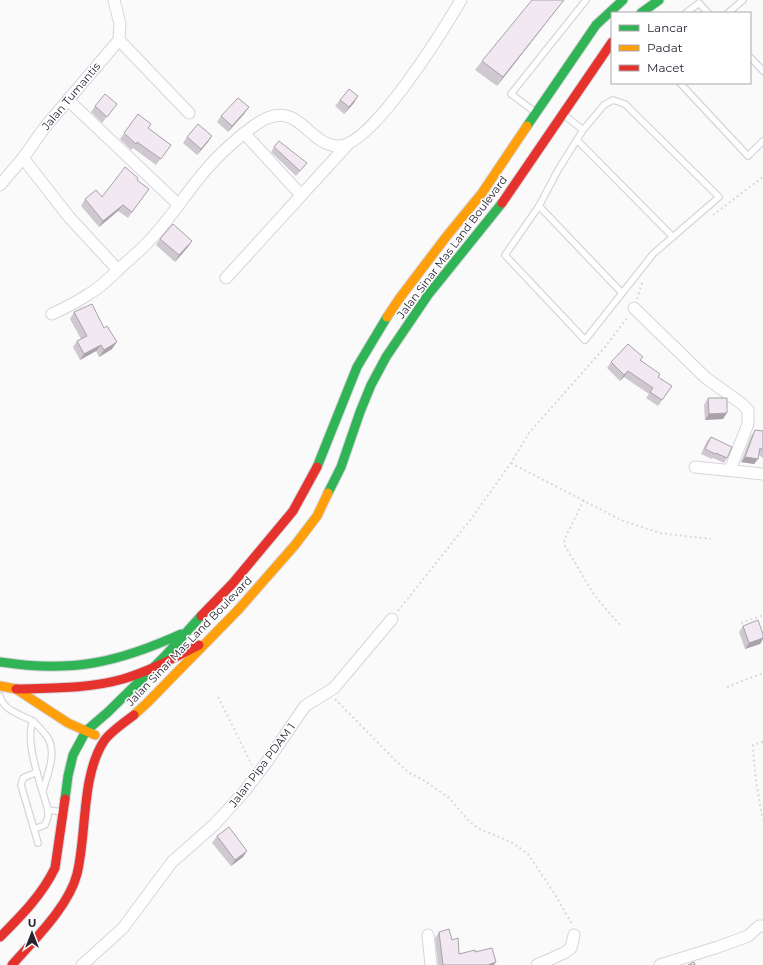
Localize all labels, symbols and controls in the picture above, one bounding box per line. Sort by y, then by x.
legend [611,12,751,84]
text: Lancar [647,20,688,35]
text: Padat [647,40,683,55]
street label: Jalan Tumantis [38,59,104,133]
text: Macet [647,60,684,75]
street label: Jalan Sinar Mas Land Boulevard [393,173,510,322]
street label: Jalan Sinar Mas Land Boulevard [123,573,255,709]
street label: Jalan Pipa PDAM 1 [225,720,298,811]
north arrow [12,913,52,953]
text: U [28,916,36,930]

